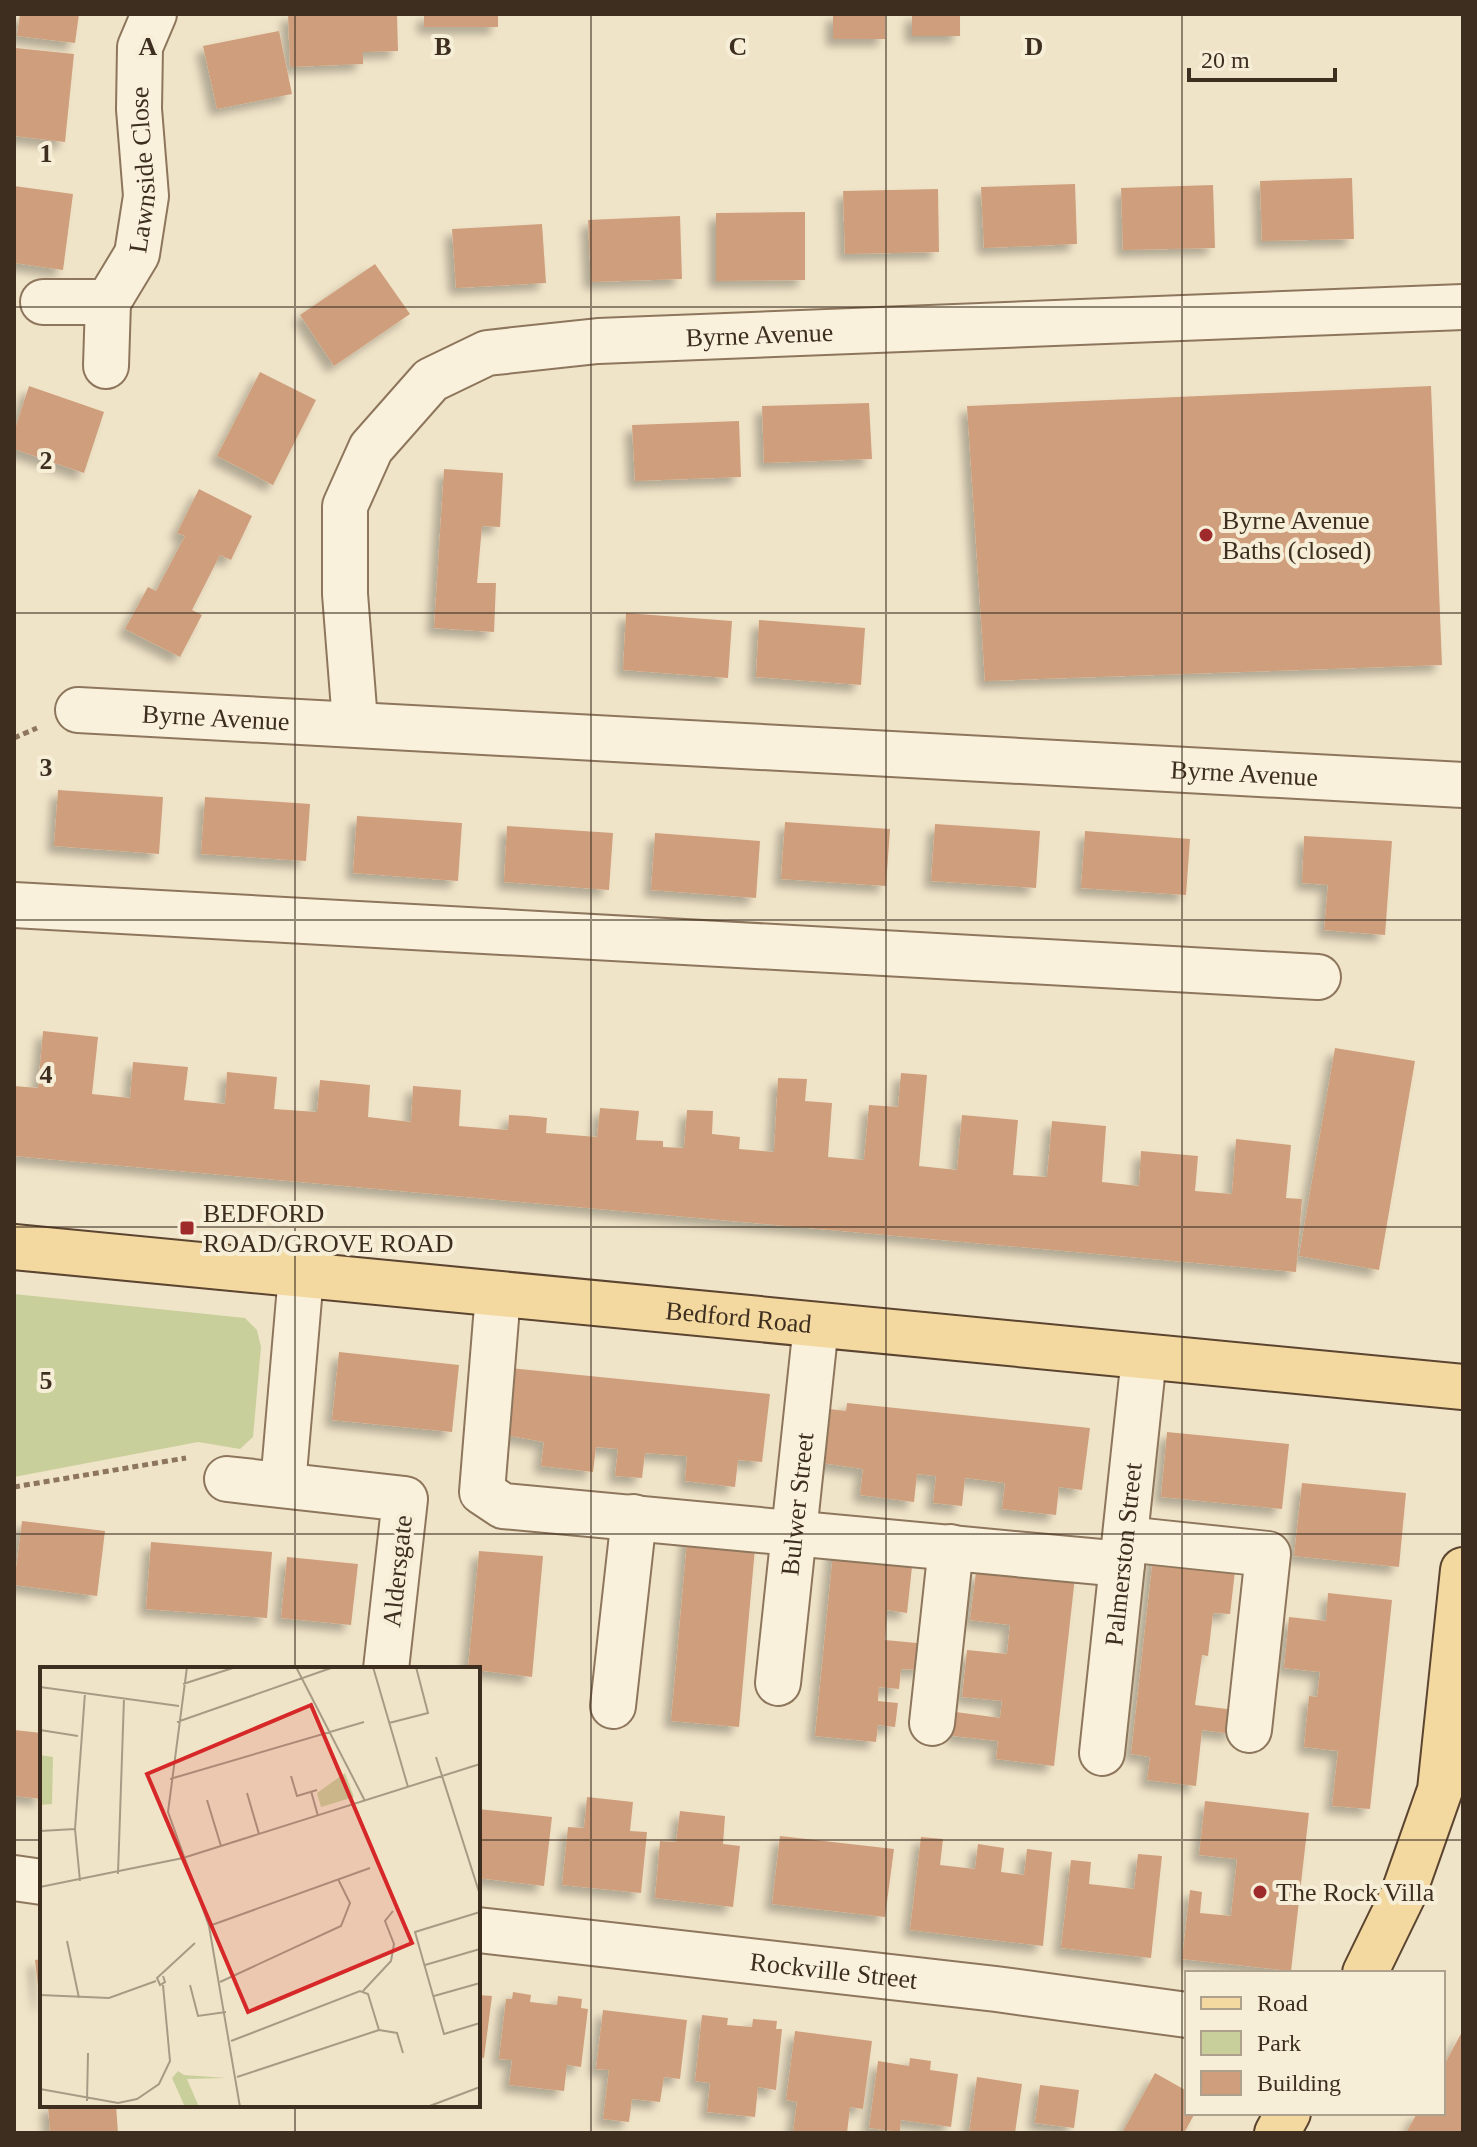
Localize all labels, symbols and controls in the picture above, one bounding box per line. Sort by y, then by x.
text: A [139,32,158,61]
text: B [434,32,452,61]
text: C [729,32,747,61]
text: D [1025,32,1043,61]
scale bar [1189,32,1335,82]
text: 20 m [1201,47,1250,73]
street label: Lawnside Close [123,86,161,255]
text: 1 [40,139,53,168]
street label: Byrne Avenue [685,318,834,353]
text: 2 [40,446,53,475]
place label: Byrne Avenue Baths (closed) [1222,506,1371,565]
marker: Byrne Avenue Baths (closed) [1197,526,1215,544]
street label: Byrne Avenue [141,699,290,736]
text: 3 [40,753,53,782]
street label: Byrne Avenue [1170,755,1319,792]
text: 4 [40,1060,53,1089]
place label: BEDFORD ROAD/GROVE ROAD [203,1199,454,1258]
marker: BEDFORD ROAD/GROVE ROAD [178,1219,196,1237]
street label: Bedford Road [664,1296,813,1339]
text: 5 [40,1366,53,1395]
street label: Bulwer Street [775,1430,820,1577]
street label: Palmerston Street [1099,1460,1148,1647]
street label: Aldersgate [377,1514,418,1629]
inset map [40,1667,480,2107]
place label: The Rock Villa [1276,1878,1435,1907]
marker: The Rock Villa [1251,1883,1269,1901]
street label: Rockville Street [748,1947,920,1995]
legend [1185,1971,1445,2115]
text: Road [1257,1990,1308,2016]
text: Park [1257,2030,1301,2056]
text: Building [1257,2070,1341,2096]

